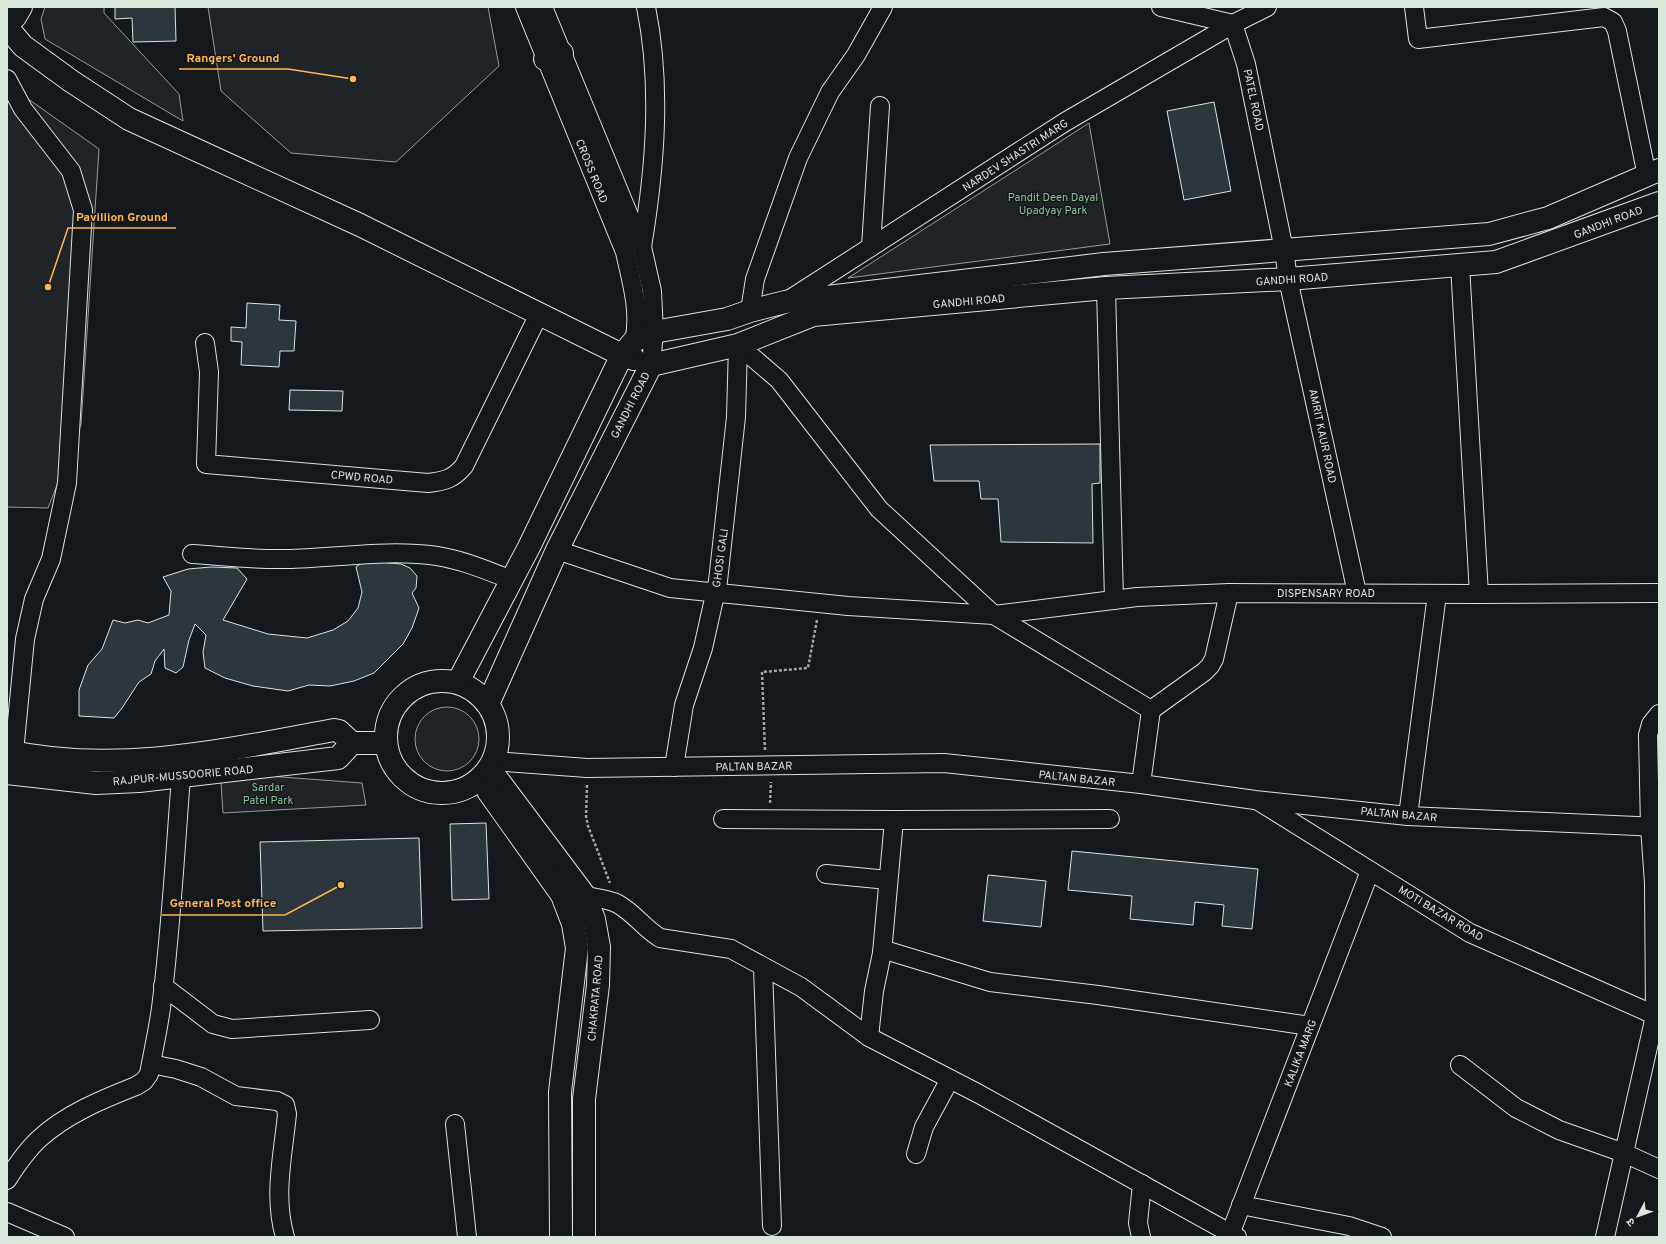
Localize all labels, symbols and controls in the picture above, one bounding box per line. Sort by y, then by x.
callout: Rangers' Ground [179,45,288,69]
text: Rangers' Ground [186,51,280,67]
street label: PATEL ROAD [1240,68,1266,132]
street label: NARDEV SHASTRI MARG [960,116,1071,195]
street label: CROSS ROAD [572,137,610,205]
park label: Pandit Deen Dayal Upadyay Park [1008,191,1098,218]
street label: GANDHI ROAD [1572,203,1645,243]
callout: Pavillion Ground [68,204,176,228]
text: Pavillion Ground [76,210,168,226]
street label: GANDHI ROAD [1255,270,1329,290]
street label: GANDHI ROAD [932,292,1006,312]
street label: GANDHI ROAD [608,370,654,441]
street label: AMRIT KAUR ROAD [1305,388,1339,485]
street label: CPWD ROAD [330,468,394,488]
street label: GHOSI GALI [710,528,732,589]
street label: DISPENSARY ROAD [1277,587,1375,601]
street label: PALTAN BAZAR [715,759,793,775]
street label: RAJPUR-MUSSOORIE ROAD [112,763,254,789]
street label: PALTAN BAZAR [1038,768,1116,790]
park label: Sardar Patel Park [243,781,293,808]
street label: PALTAN BAZAR [1360,805,1438,825]
street label: MOTI BAZAR ROAD [1395,883,1486,945]
callout: General Post office [162,891,285,915]
text: General Post office [170,896,277,912]
street label: CHAKRATA ROAD [585,954,607,1042]
street label: KALIKA MARG [1282,1018,1320,1089]
north arrow [1618,1196,1658,1236]
text: उ [1623,1214,1639,1229]

